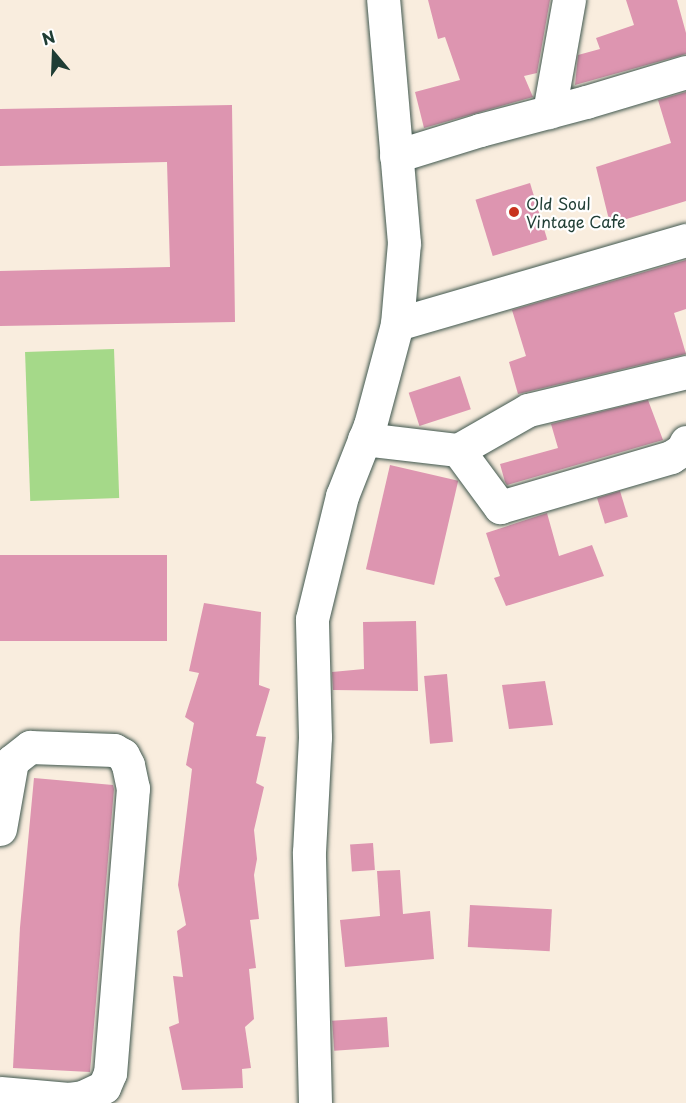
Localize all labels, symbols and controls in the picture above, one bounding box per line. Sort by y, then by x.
north arrow [24,24,84,84]
text: N [38,24,58,50]
place label: Old Soul Vintage Cafe [526,193,626,231]
marker: Old Soul Vintage Cafe [507,205,521,219]

